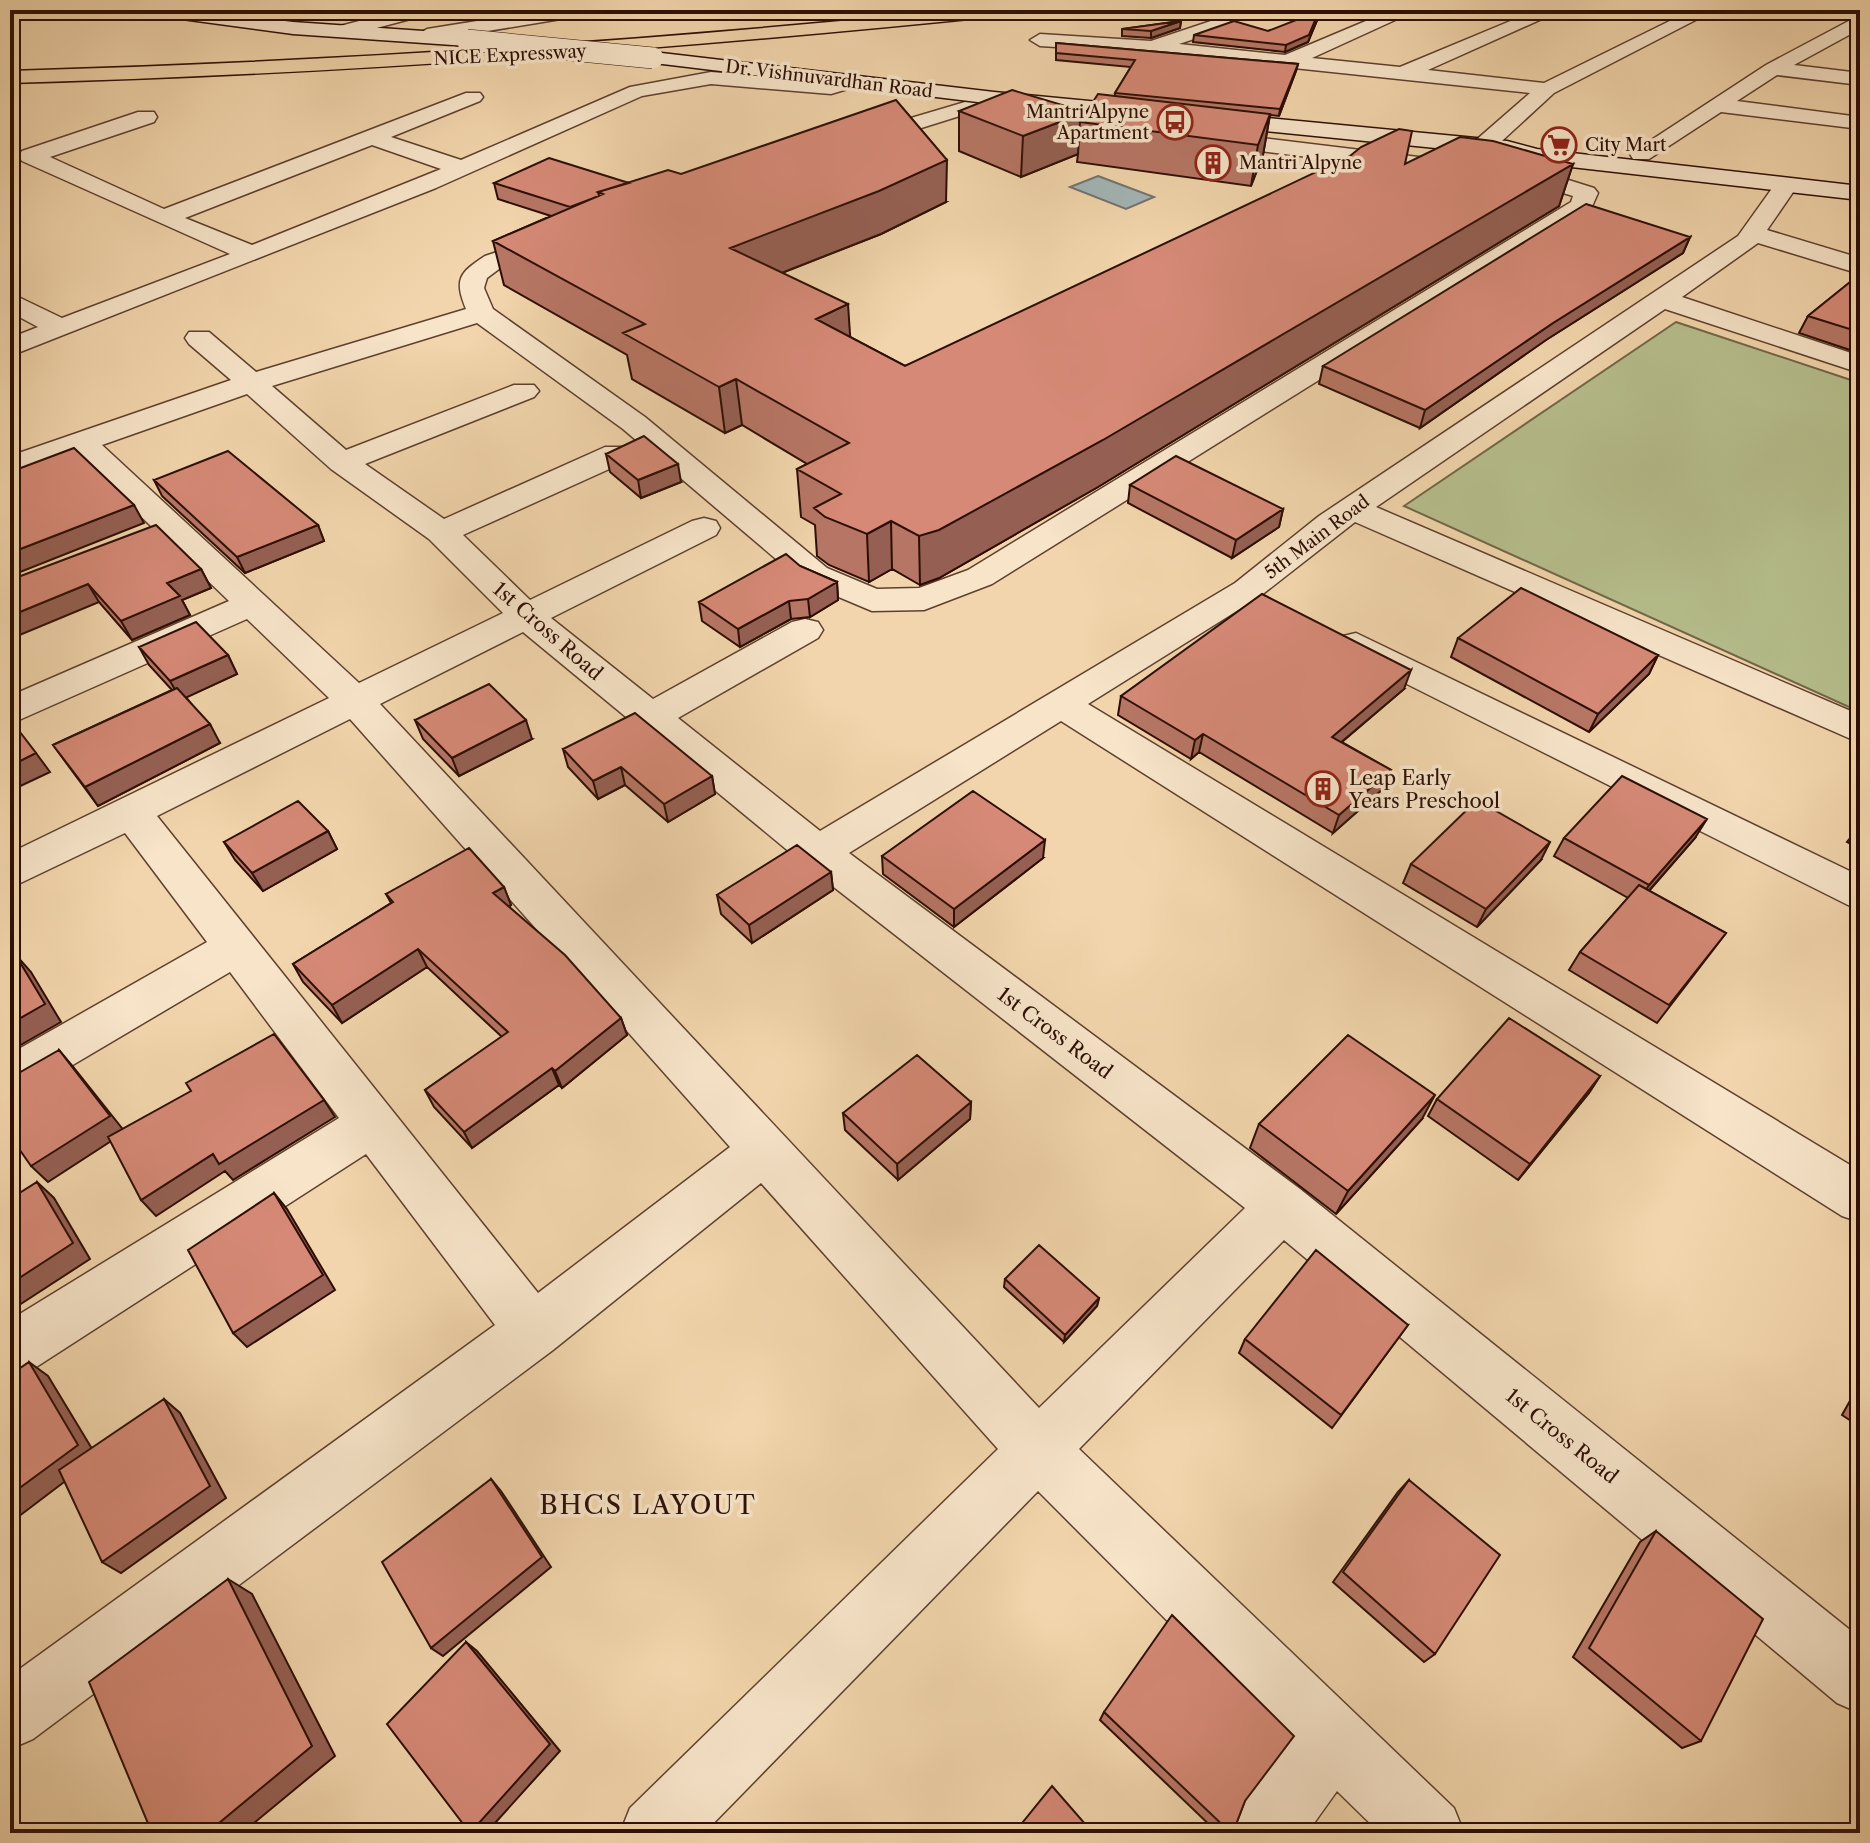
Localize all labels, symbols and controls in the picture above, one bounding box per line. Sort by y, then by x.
street label: NICE Expressway [433,40,588,70]
street label: Dr. Vishnuvardhan Road [724,55,934,103]
place label: Mantri Alpyne Apartment [1026,101,1150,144]
bus stop icon: Mantri Alpyne Apartment [1156,103,1194,141]
supermarket icon: City Mart [1540,126,1578,164]
place label: City Mart [1585,134,1667,156]
building icon: Mantri Alpyne [1194,144,1232,182]
place label: Mantri Alpyne [1239,152,1362,174]
street label: 5th Main Road [1260,490,1374,584]
street label: 1st Cross Road [488,577,608,685]
place label: Leap Early Years Preschool [1348,766,1500,813]
building icon: Leap Early Years Preschool [1304,770,1342,808]
street label: 1st Cross Road [993,982,1117,1084]
street label: 1st Cross Road [1501,1383,1623,1489]
district label: BHCS LAYOUT [539,1489,757,1521]

